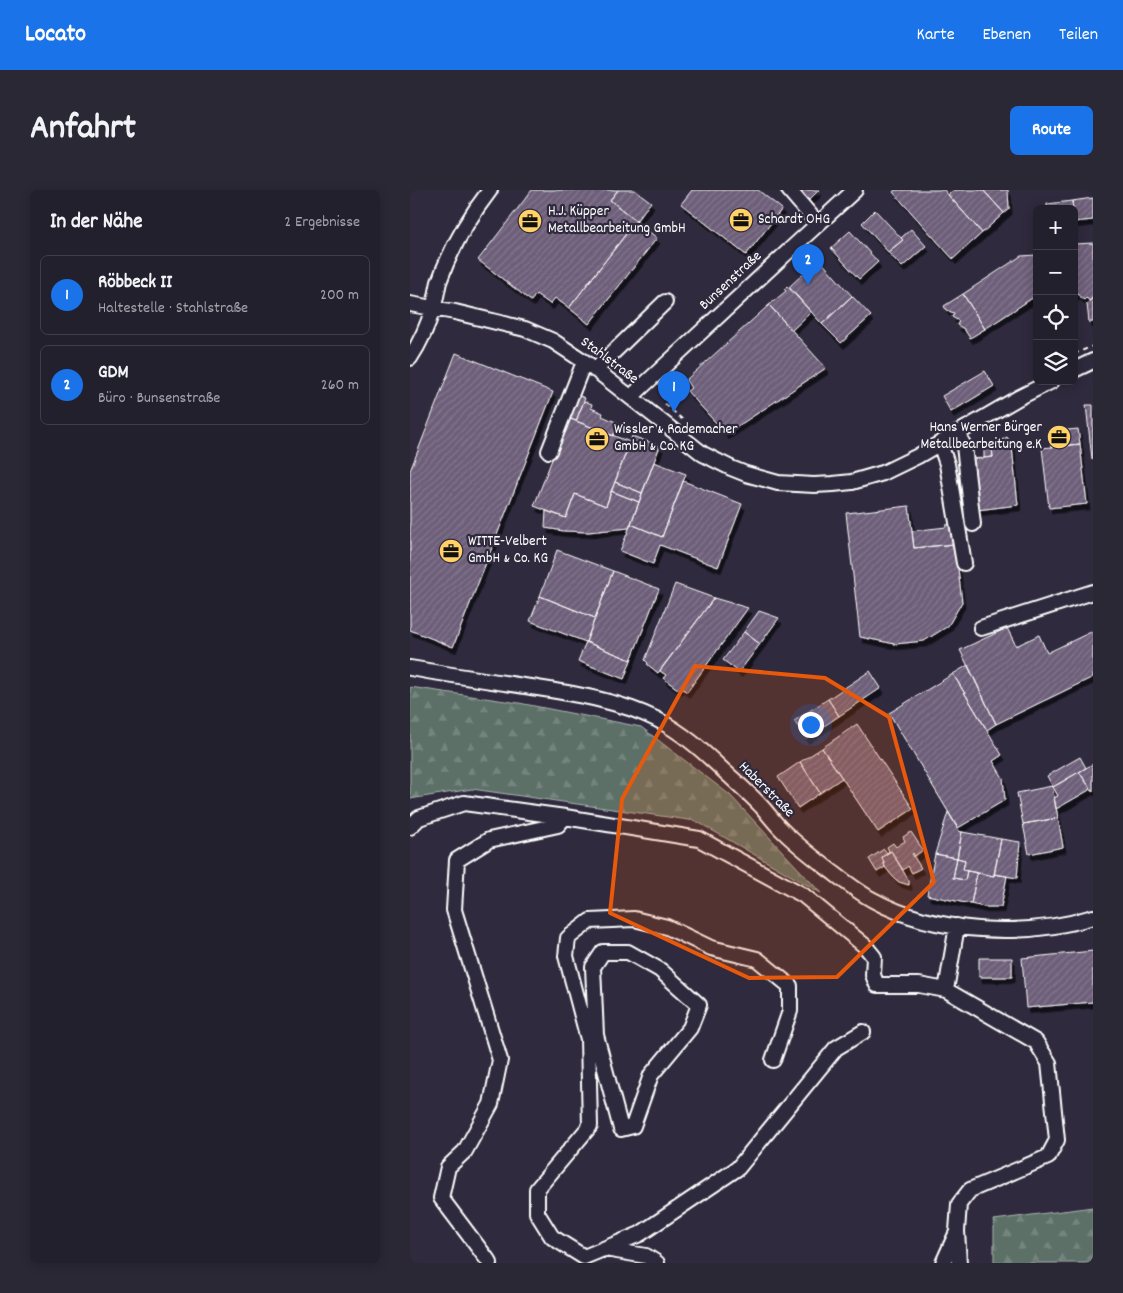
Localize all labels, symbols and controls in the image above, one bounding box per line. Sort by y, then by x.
text: Locato [25,18,86,52]
text: Karte [917,23,955,48]
text: Ebenen [983,23,1031,48]
text: Teilen [1059,23,1098,48]
text: Anfahrt [30,105,136,155]
button: Route [1010,106,1093,155]
place label: H.J. Küpper Metallbearbeitung GmbH [548,201,686,240]
map controls [1033,205,1078,385]
button: + [1033,205,1078,250]
office icon: Schardt OHG [728,207,754,233]
text: In der Nähe [50,208,142,238]
office icon: H.J. Küpper Metallbearbeitung GmbH [517,208,543,234]
place label: Schardt OHG [758,209,830,231]
text: 2 Ergebnisse [284,211,360,234]
pin: 2 [792,244,824,285]
street label: Bunsenstraße [695,246,768,316]
button: − [1033,250,1078,295]
text: Röbbeck II [98,270,172,297]
text: 1 [65,284,69,307]
text: 200 m [320,284,359,307]
button: locate [1033,295,1078,340]
text: Haltestelle · Stahlstraße [98,297,248,320]
street label: Stahlstraße [575,332,643,390]
button: layers [1033,340,1078,385]
text: GDM [98,360,129,387]
pin: 1 [658,371,690,412]
text: 2 [64,374,71,397]
text: 260 m [321,374,359,397]
text: Büro · Bunsenstraße [98,387,220,410]
place label: Hans Werner Bürger Metallbearbeitung e.K [920,417,1042,456]
place label: Wissler & Rademacher GmbH & Co. KG [614,419,738,458]
office icon: Hans Werner Bürger Metallbearbeitung e.K [1046,424,1072,450]
office icon: Wissler & Rademacher GmbH & Co. KG [584,426,610,452]
place label: WITTE-Velbert GmbH & Co. KG [468,531,548,570]
office icon: WITTE-Velbert GmbH & Co. KG [438,538,464,564]
your location [798,712,824,738]
street label: Haberstraße [733,757,799,823]

